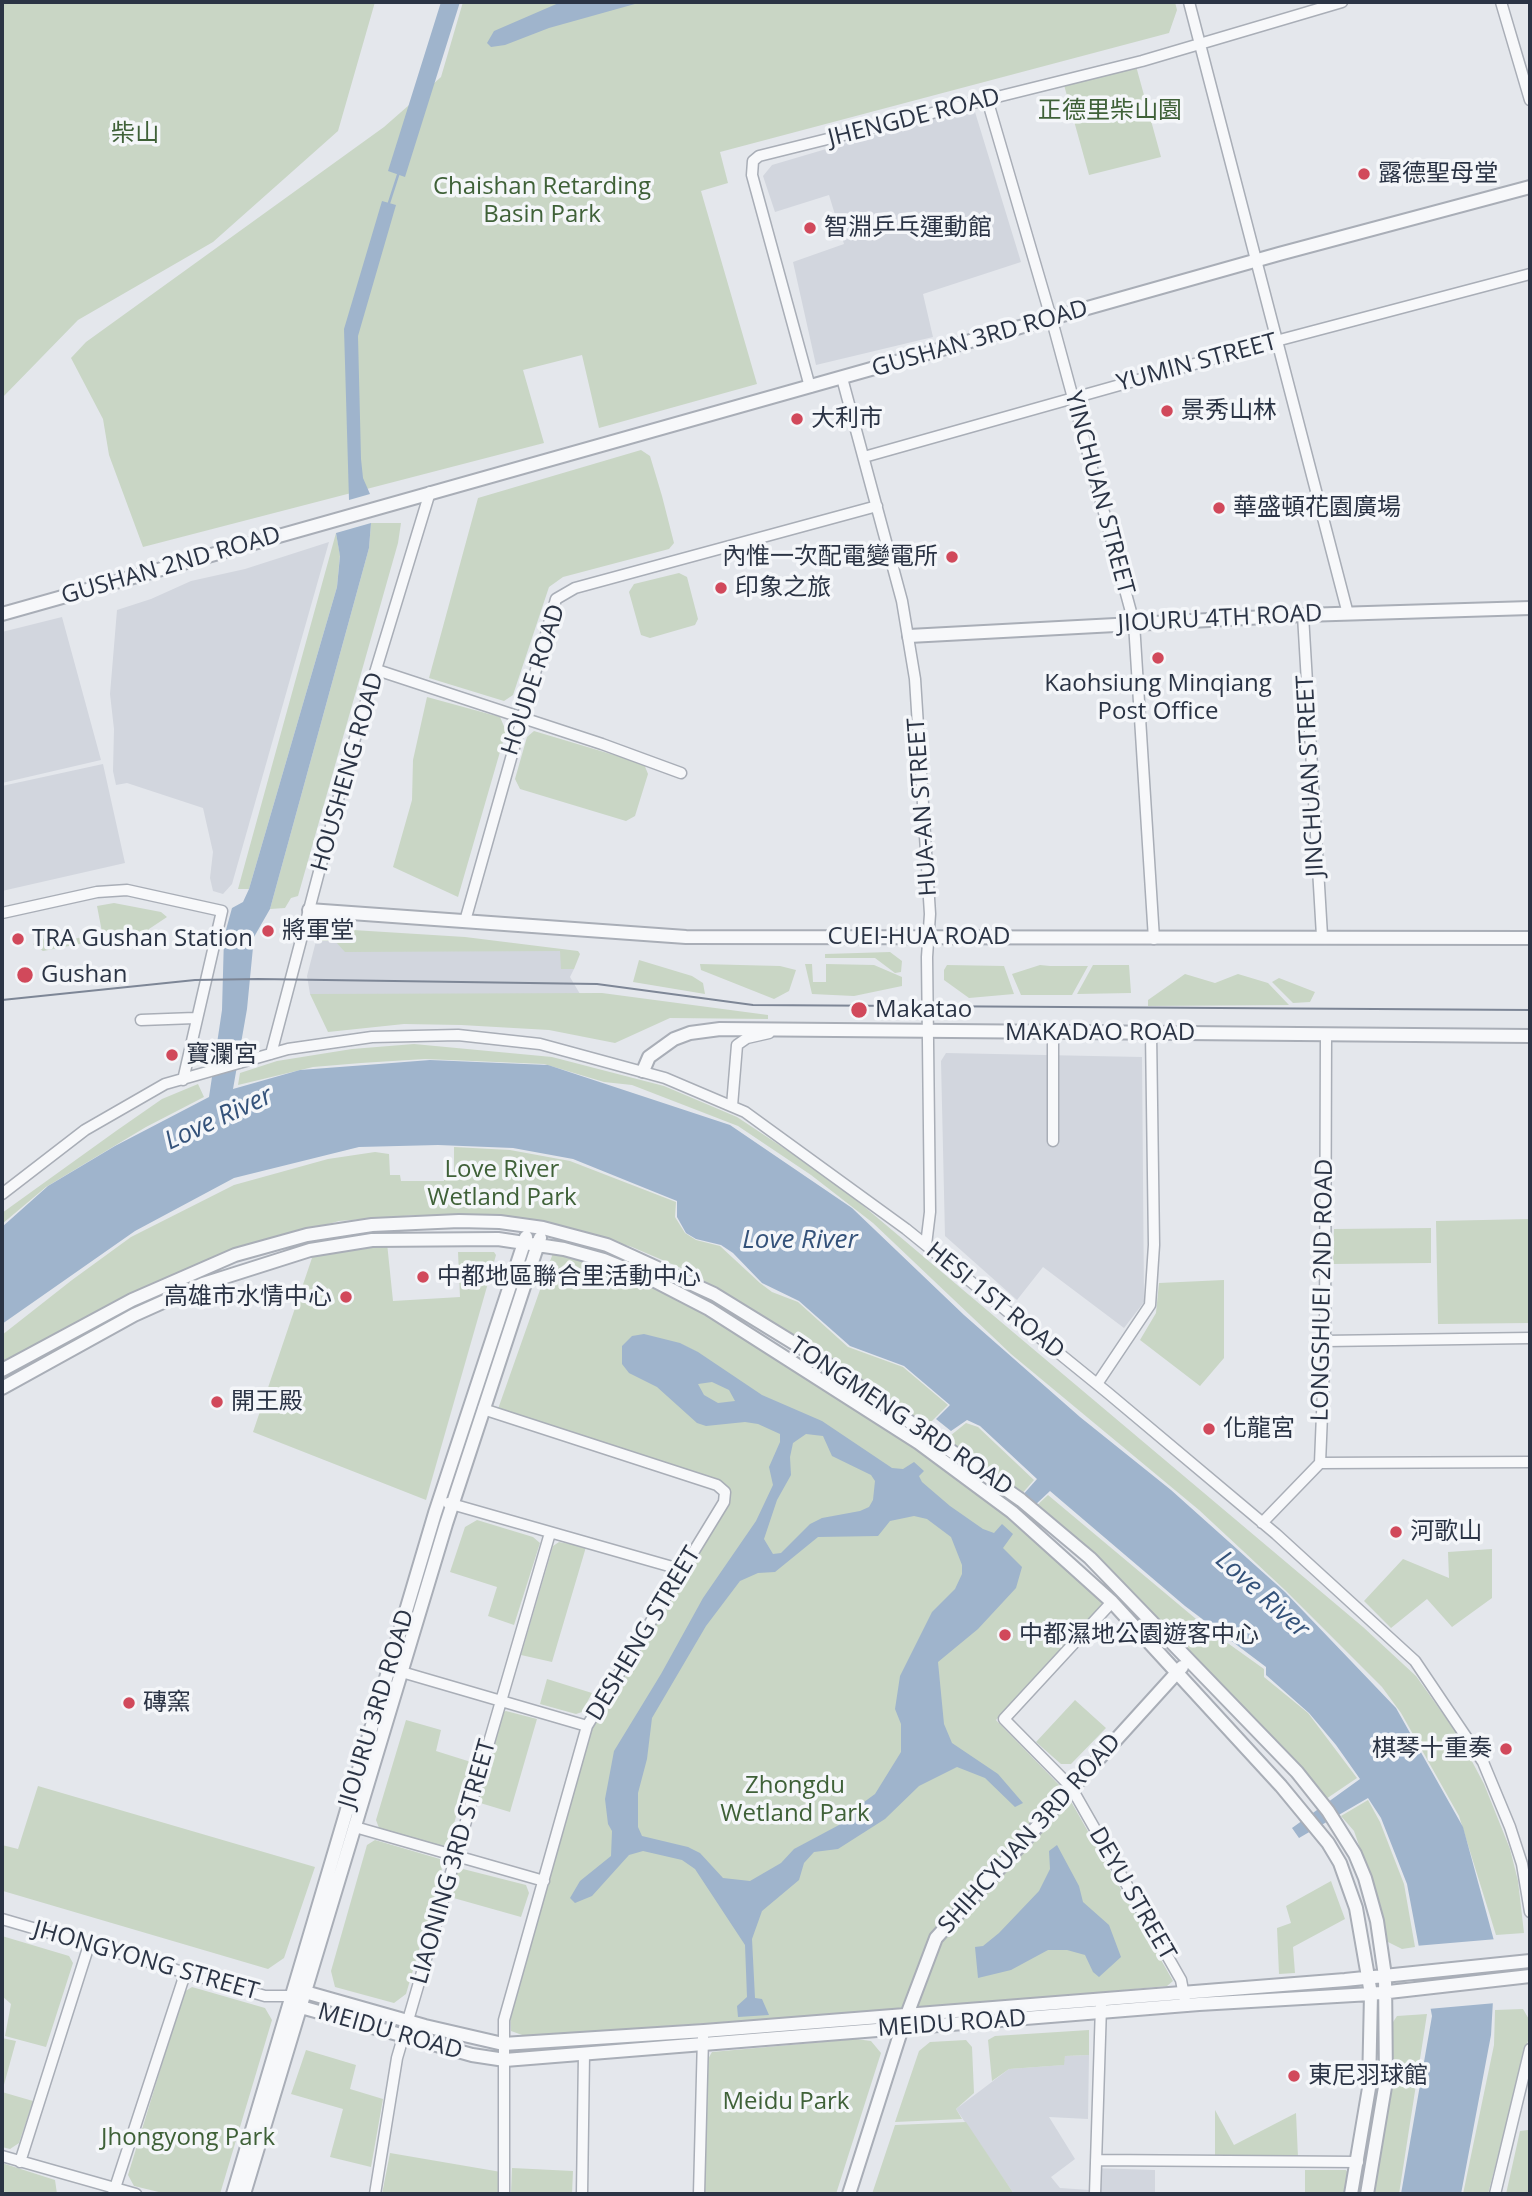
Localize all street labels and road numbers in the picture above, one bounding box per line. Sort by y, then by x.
street label: JHENGDE ROAD [825,83,1003,153]
street label: GUSHAN 3RD ROAD [869,294,1091,384]
street label: YUMIN STREET [1114,328,1280,398]
street label: YINCHUAN STREET [1058,388,1140,598]
street label: GUSHAN 2ND ROAD [58,521,284,611]
street label: JIOURU 4TH ROAD [1117,599,1323,639]
street label: HOUDE ROAD [496,601,572,759]
street label: HOUSHENG ROAD [306,669,390,875]
street label: JINCHUAN STREET [1291,674,1331,878]
street label: HUA-AN STREET [902,717,944,897]
street label: CUEI-HUA ROAD [827,923,1011,951]
street label: MAKADAO ROAD [1005,1019,1195,1047]
street label: LONGSHUEI 2ND ROAD [1306,1158,1340,1422]
street label: HESI 1ST ROAD [920,1236,1070,1366]
street label: TONGMENG 3RD ROAD [784,1332,1018,1502]
street label: DESHENG STREET [581,1542,707,1726]
street label: JIOURU 3RD ROAD [333,1606,421,1812]
street label: SHIHCYUAN 3RD ROAD [933,1728,1127,1940]
street label: LIAONING 3RD STREET [405,1736,503,1988]
street label: DEYU STREET [1082,1822,1182,1966]
street label: JHONGYONG STREET [30,1915,262,2007]
street label: MEIDU ROAD [314,1998,466,2066]
street label: MEIDU ROAD [877,2004,1027,2044]

